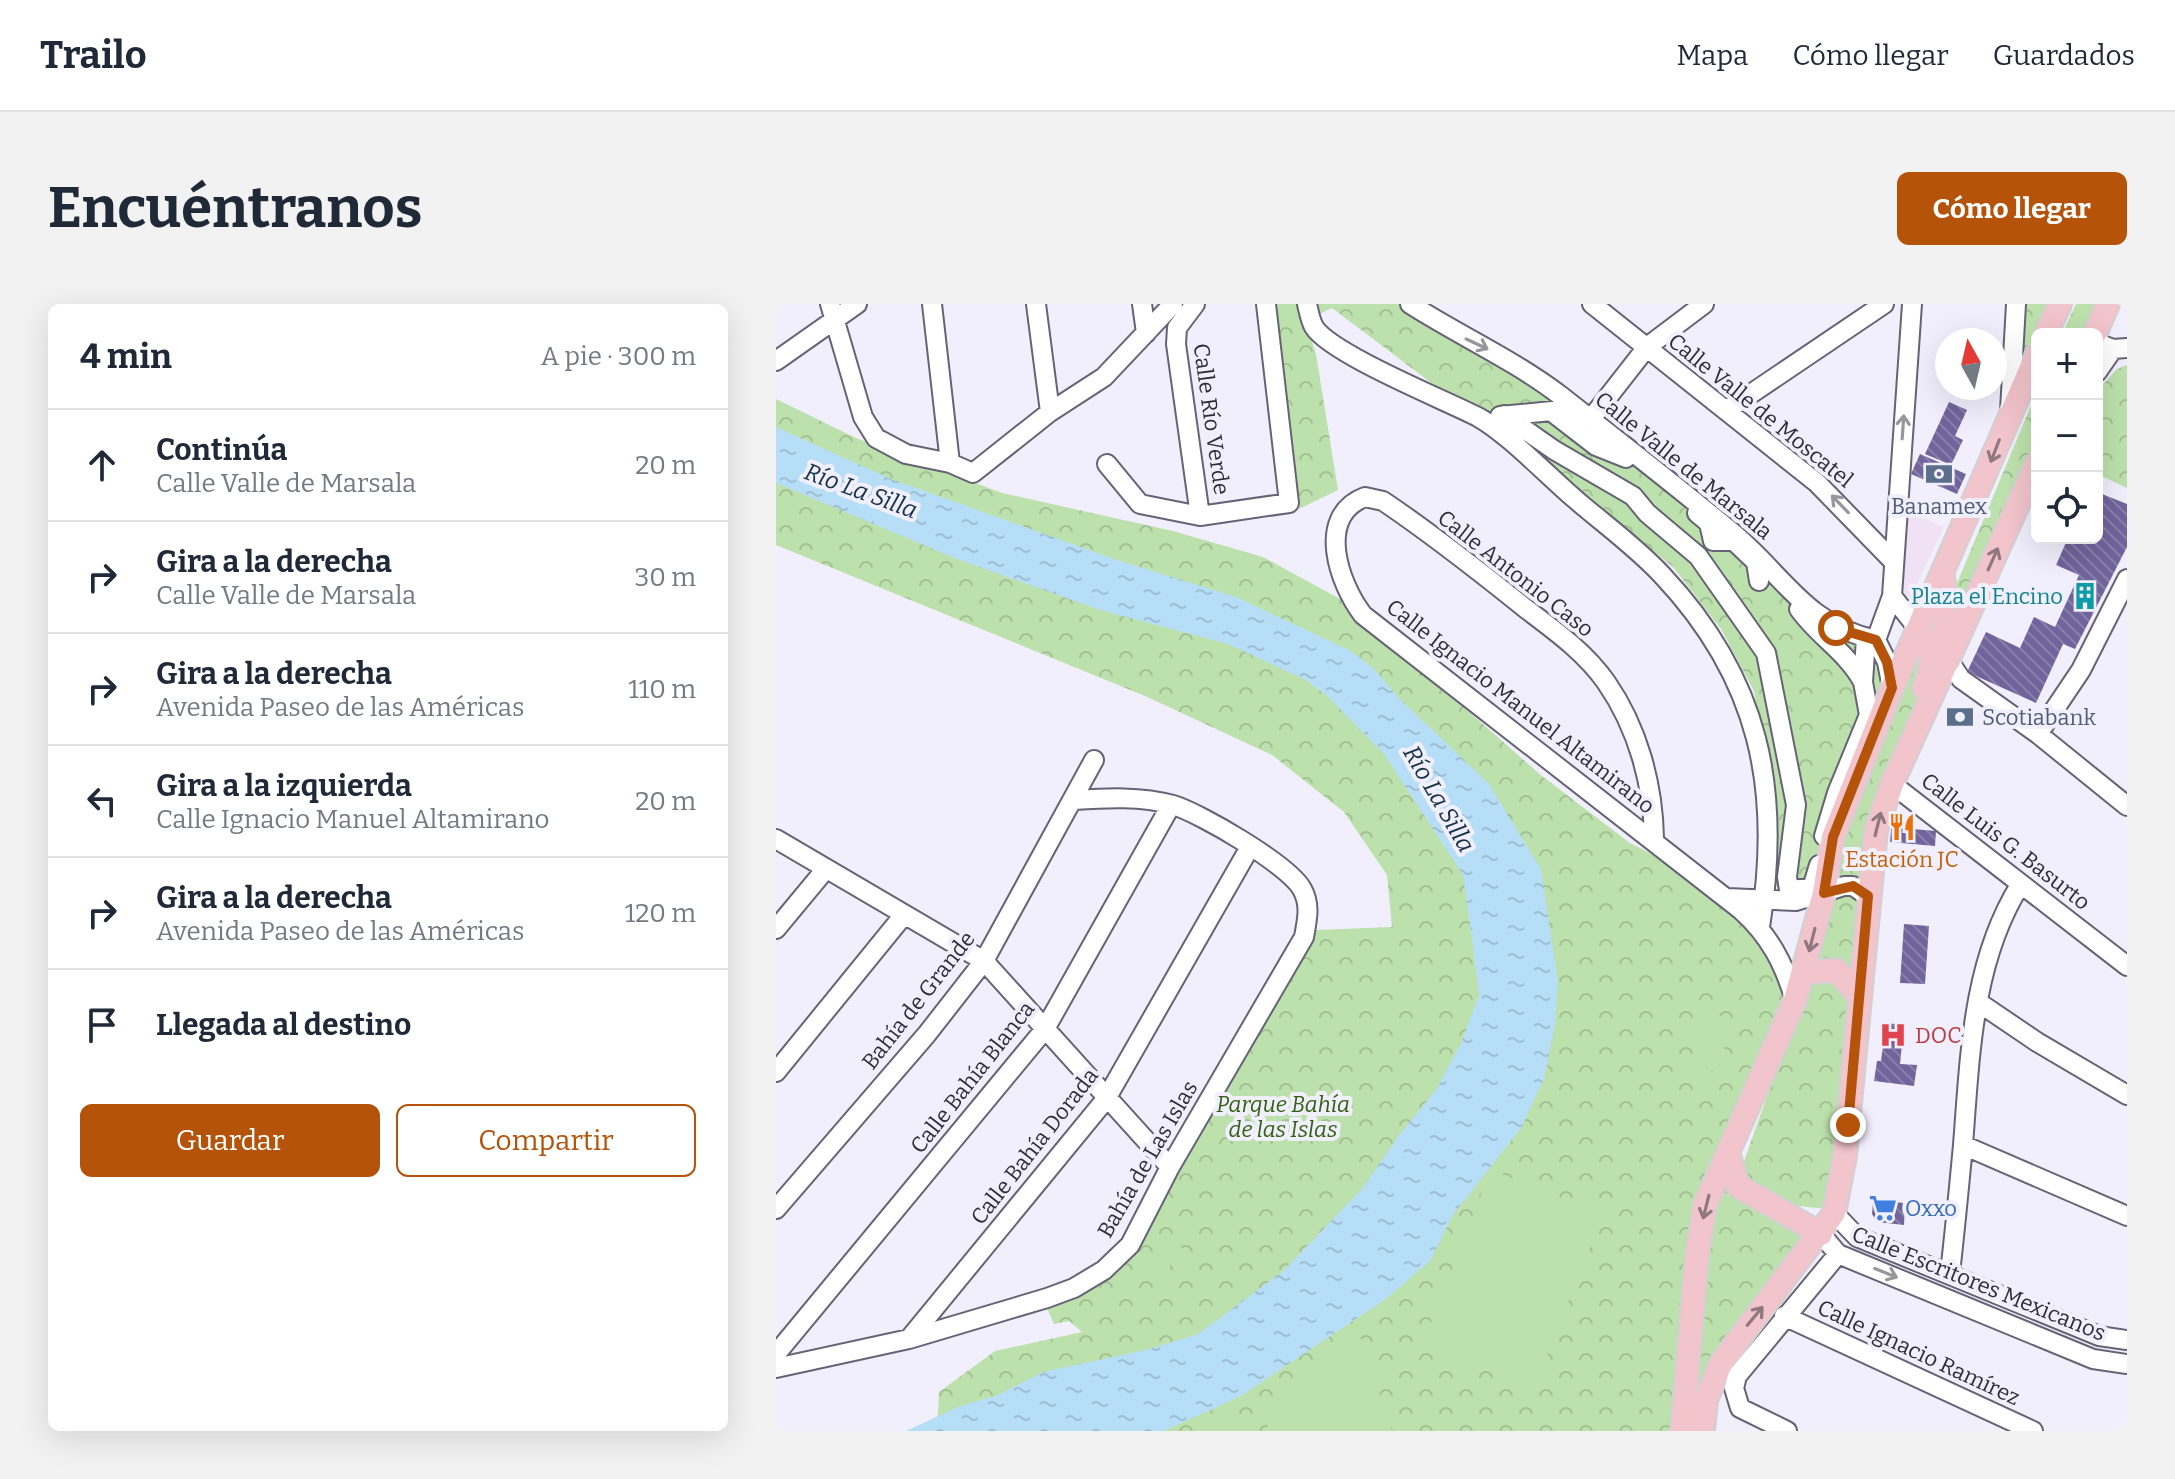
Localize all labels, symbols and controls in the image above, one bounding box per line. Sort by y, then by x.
text: Trailo [40,32,147,78]
text: Mapa [1677,39,1748,72]
text: Cómo llegar [1792,39,1949,72]
text: Guardados [1993,39,2135,72]
button: Cómo llegar [1897,172,2127,245]
text: Encuéntranos [48,175,422,242]
street label: Calle Valle de Moscatel [1663,327,1859,493]
north arrow [1935,328,2007,400]
map controls [2031,328,2103,544]
button: + [2031,328,2103,400]
text: 4 min [80,336,172,377]
one-way arrow [1465,337,1489,352]
text: A pie · 300 m [541,341,696,372]
street label: Calle Río Verde [1188,342,1235,497]
street label: Calle Valle de Marsala [1590,386,1778,545]
button: − [2031,400,2103,472]
one-way arrow [1896,414,1911,441]
text: Continúa [156,432,287,468]
one-way arrow [1987,438,2001,463]
icon: ahead [80,443,124,487]
text: 20 m [635,450,696,481]
water label: Río La Silla [801,458,921,524]
bank icon: Banamex [1924,459,1954,489]
text: Calle Valle de Marsala [156,468,416,499]
button: locate [2031,472,2103,544]
place label: Banamex [1891,493,1987,520]
one-way arrow [1830,494,1849,514]
street label: Calle Antonio Caso [1432,504,1599,643]
text: Gira a la derecha [156,544,392,580]
one-way arrow [1986,548,2001,572]
icon: right [80,555,124,599]
text: 30 m [635,562,696,593]
text: Calle Valle de Marsala [156,580,416,611]
building icon: Plaza el Encino [2070,581,2100,611]
place label: Plaza el Encino [1911,583,2063,610]
street label: Calle Ignacio Manuel Altamirano [1381,593,1660,820]
route start [1818,610,1854,646]
text: Gira a la derecha [156,656,392,692]
icon: right [80,667,124,711]
text: 110 m [628,674,696,705]
text: Avenida Paseo de las Américas [156,692,524,723]
bank icon: Scotiabank [1945,702,1975,732]
place label: Scotiabank [1982,704,2096,731]
water label: Río La Silla [1397,741,1481,857]
street label: Calle Luis G. Basurto [1916,767,2096,916]
text: Gira a la izquierda [156,768,412,804]
icon: left [80,779,124,823]
text: 20 m [635,786,696,817]
text: Calle Ignacio Manuel Altamirano [156,804,550,835]
one-way arrow [1871,812,1886,838]
restaurant icon: Estación JC [1887,812,1917,842]
place label: Estación JC [1845,846,1959,873]
text: Gira a la derecha [156,880,392,916]
icon: right [80,891,124,935]
text: 120 m [625,898,696,929]
text: Avenida Paseo de las Américas [156,916,524,947]
street label: Bahía de Grande [856,926,981,1075]
one-way arrow [1803,927,1818,953]
street label: Calle Bahía Blanca [905,996,1040,1159]
icon: arrive [80,1003,124,1047]
text: Llegada al destino [156,1007,411,1043]
hospital icon: DOC [1878,1020,1908,1050]
place label: DOC [1915,1022,1961,1049]
street label: Calle Bahía Dorada [965,1063,1104,1230]
street label: Bahía de Las Islas [1092,1076,1203,1243]
park label: Parque Bahía de las Islas [1216,1091,1350,1143]
button: Guardar [80,1104,380,1177]
button: Compartir [396,1104,696,1177]
route end [1830,1107,1866,1143]
supermarket icon: Oxxo [1868,1193,1898,1223]
one-way arrow [1698,1194,1713,1220]
place label: Oxxo [1905,1195,1957,1222]
street label: Calle Escritores Mexicanos [1848,1220,2110,1347]
one-way arrow [1873,1267,1898,1282]
street label: Calle Ignacio Ramírez [1813,1294,2024,1411]
one-way arrow [1746,1307,1764,1327]

